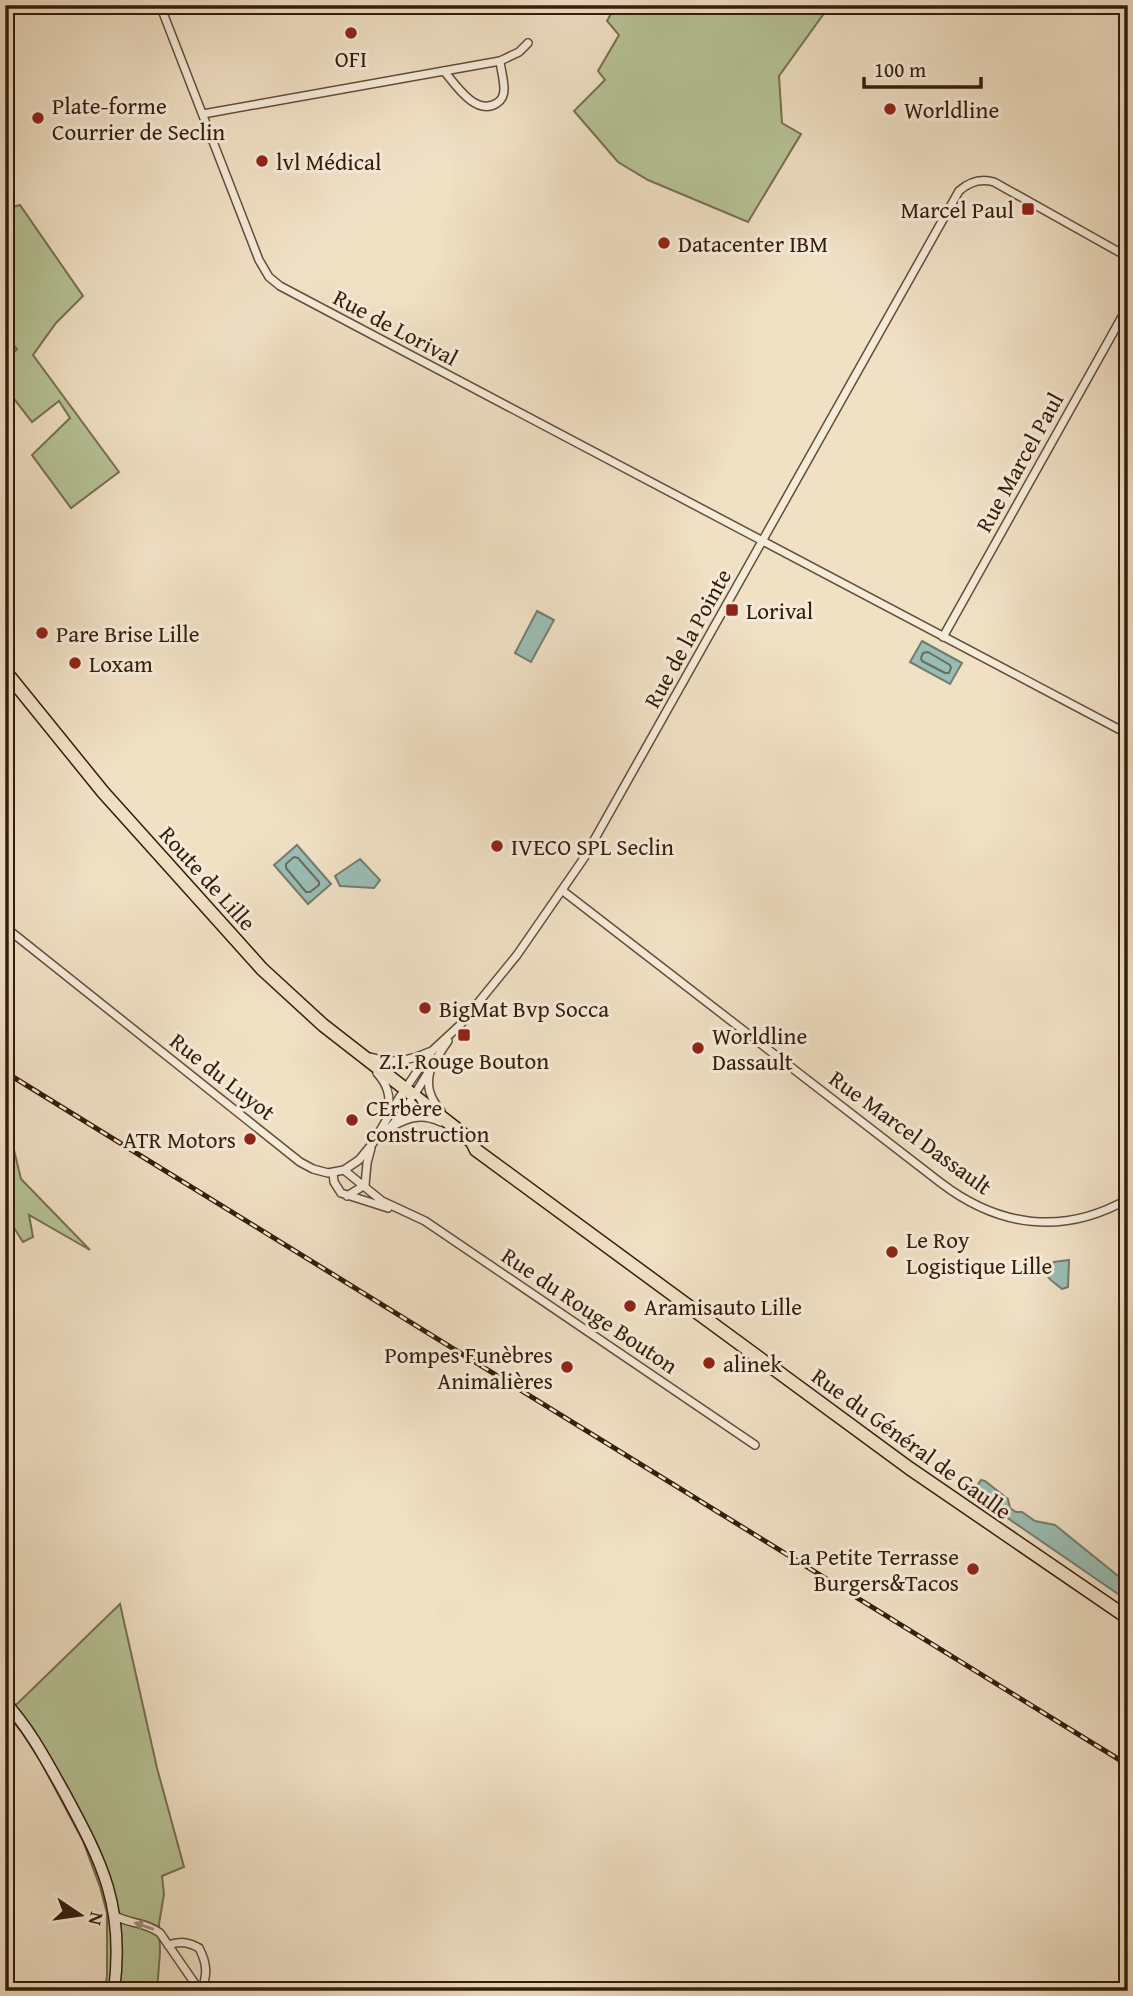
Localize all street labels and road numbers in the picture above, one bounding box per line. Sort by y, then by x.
street label: Rue de Lorival [328,280,464,374]
street label: Rue Marcel Paul [967,386,1071,538]
street label: Rue de la Pointe [635,562,739,714]
street label: Route de Lille [152,818,264,938]
street label: Rue du Luyot [163,1024,283,1128]
street label: Rue Marcel Dassault [823,1062,999,1202]
street label: Rue du Rouge Bouton [495,1239,685,1381]
street label: Rue du Général de Gaulle [805,1359,1019,1527]

